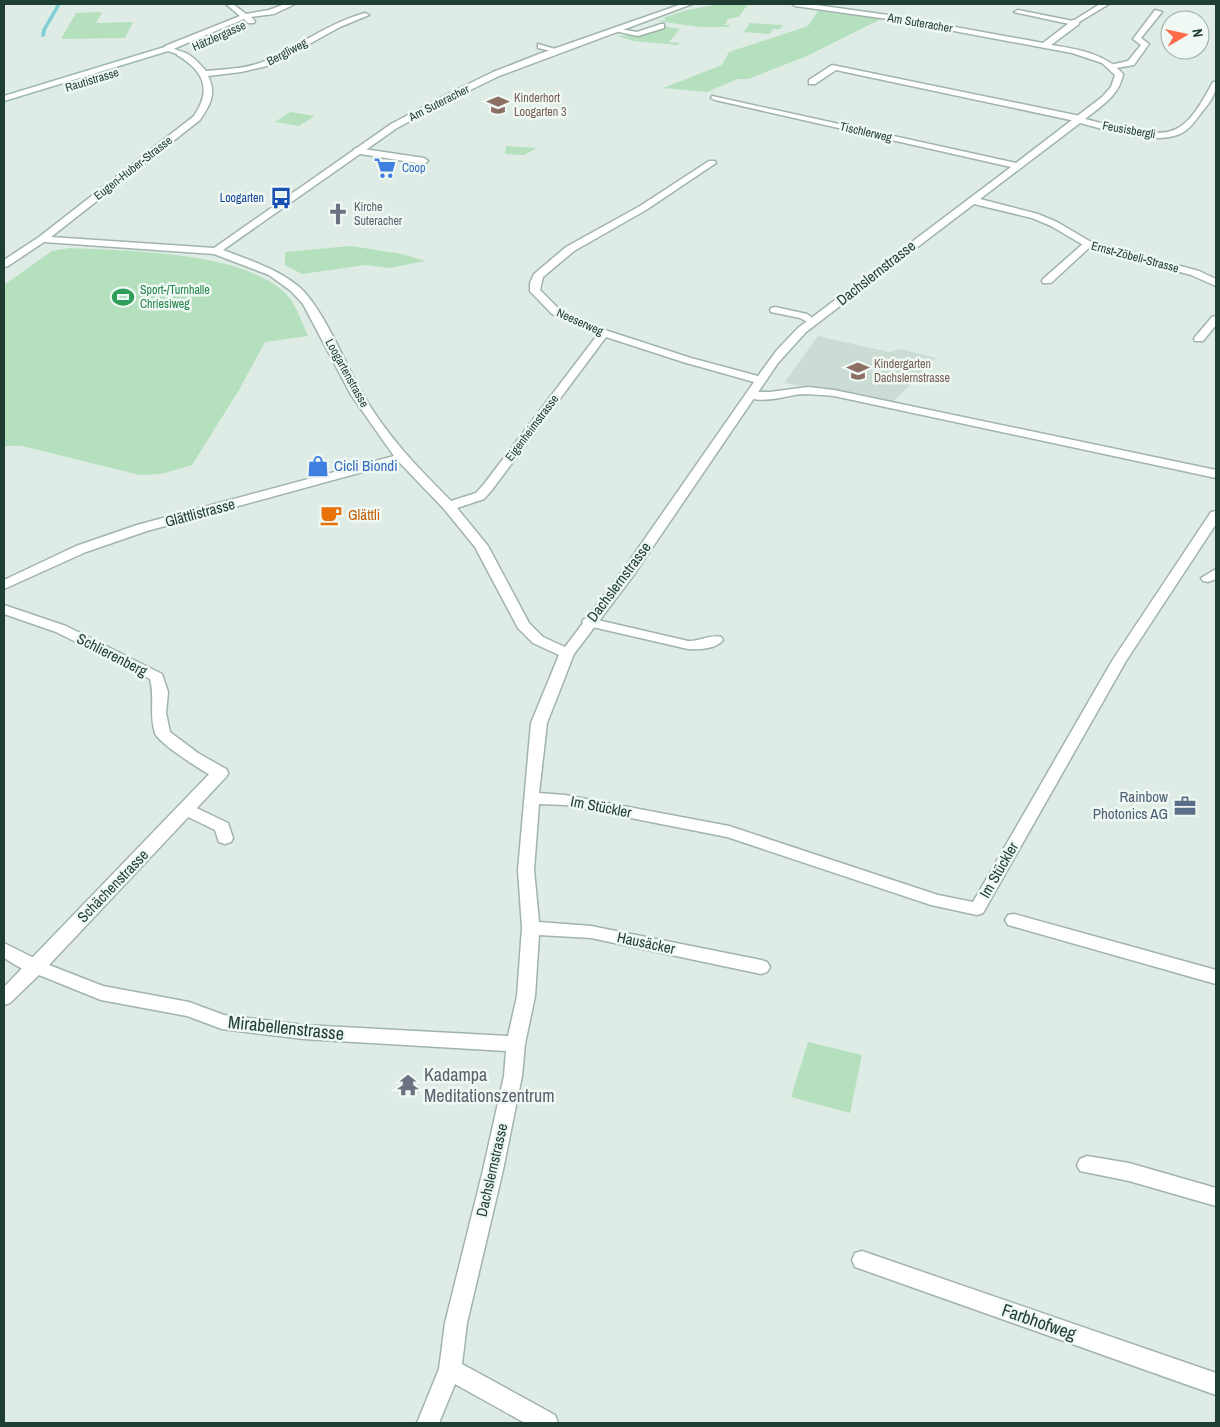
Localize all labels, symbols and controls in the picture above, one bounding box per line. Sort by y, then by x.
street label: Am Suteracher [885,9,954,37]
north arrow [1160,10,1210,60]
street label: Hätzlergasse [190,17,248,55]
text: N [1188,27,1207,38]
street label: Bergliweg [264,34,311,69]
street label: Rautistrasse [63,64,121,96]
street label: Am Suteracher [405,81,473,125]
place label: Kinderhort Loogarten 3 [514,90,567,120]
school or university icon: Kinderhort Loogarten 3 [485,92,511,118]
street label: Feusisbergli [1101,117,1157,143]
street label: Tischlerweg [838,118,894,146]
street label: Eugen-Huber-Strasse [91,132,175,204]
supermarket icon: Coop [372,155,398,181]
place label: Coop [402,160,426,176]
bus stop icon: Loogarten [268,185,294,211]
place label: Loogarten [220,190,264,206]
place label: Kirche Suteracher [354,199,403,229]
church icon: Kirche Suteracher [325,201,351,227]
street label: Dachslernstrasse [832,235,920,310]
street label: Ernst-Zöbeli-Strasse [1089,238,1181,276]
place label: Sport-/Turnhalle Chriesiweg [140,282,210,312]
sports icon: Sport-/Turnhalle Chriesiweg [110,284,136,310]
street label: Neeserweg [554,305,606,340]
street label: Loogartenstrasse [322,336,372,410]
place label: Kindergarten Dachslernstrasse [874,356,950,386]
school or university icon: Kindergarten Dachslernstrasse [845,358,871,384]
street label: Eigenheimstrasse [502,392,562,464]
shop icon: Cicli Biondi [305,453,331,479]
place label: Cicli Biondi [334,455,398,476]
street label: Glättlistrasse [162,493,237,532]
cafe icon: Glättli [318,502,344,528]
place label: Glättli [348,504,380,525]
street label: Dachslernstrasse [582,537,656,626]
street label: Schlierenberg [73,628,151,681]
place label: Rainbow Photonics AG [1093,786,1168,824]
street label: Im Stückler [569,790,633,823]
office icon: Rainbow Photonics AG [1172,793,1198,819]
street label: Im Stückler [974,838,1023,902]
street label: Schächenstrasse [72,844,153,927]
street label: Hausäcker [615,926,677,959]
street label: Mirabellenstrasse [227,1009,345,1046]
place label: Kadampa Meditationszentrum [424,1062,554,1108]
temple icon: Kadampa Meditationszentrum [395,1072,421,1098]
street label: Dachslernstrasse [471,1121,512,1219]
street label: Farbhofweg [999,1297,1080,1346]

